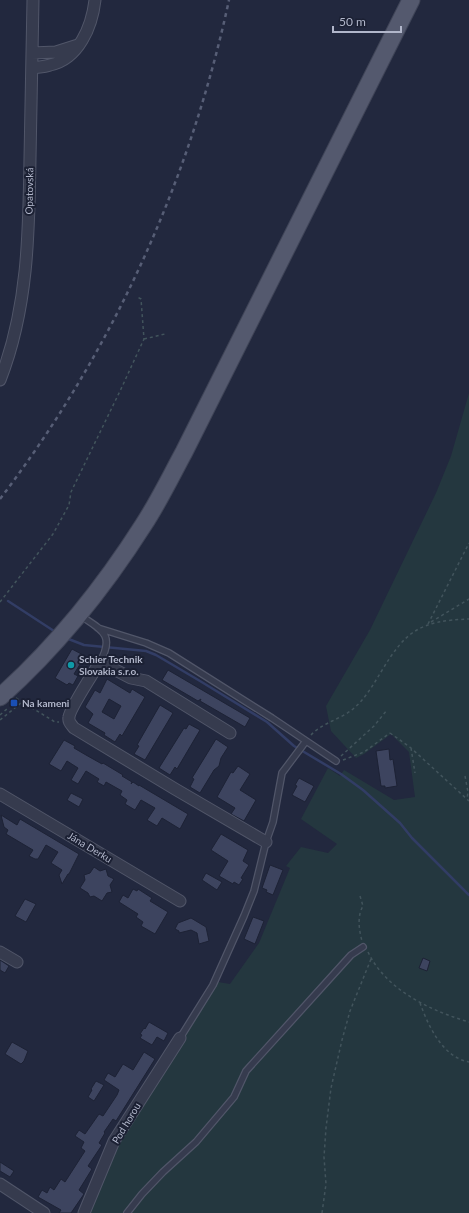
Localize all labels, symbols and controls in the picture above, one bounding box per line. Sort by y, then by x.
scale bar [333,8,401,34]
text: 50 m [339,14,366,29]
street label: Opatovská [23,167,35,215]
place label: Schier Technik Slovakia s.r.o. [79,653,143,677]
marker: Schier Technik Slovakia s.r.o. [66,660,76,670]
place label: Na kameni [22,697,70,709]
marker: Na kameni [9,698,19,708]
street label: Jána Derku [66,829,114,865]
street label: Pod horou [109,1100,143,1146]

